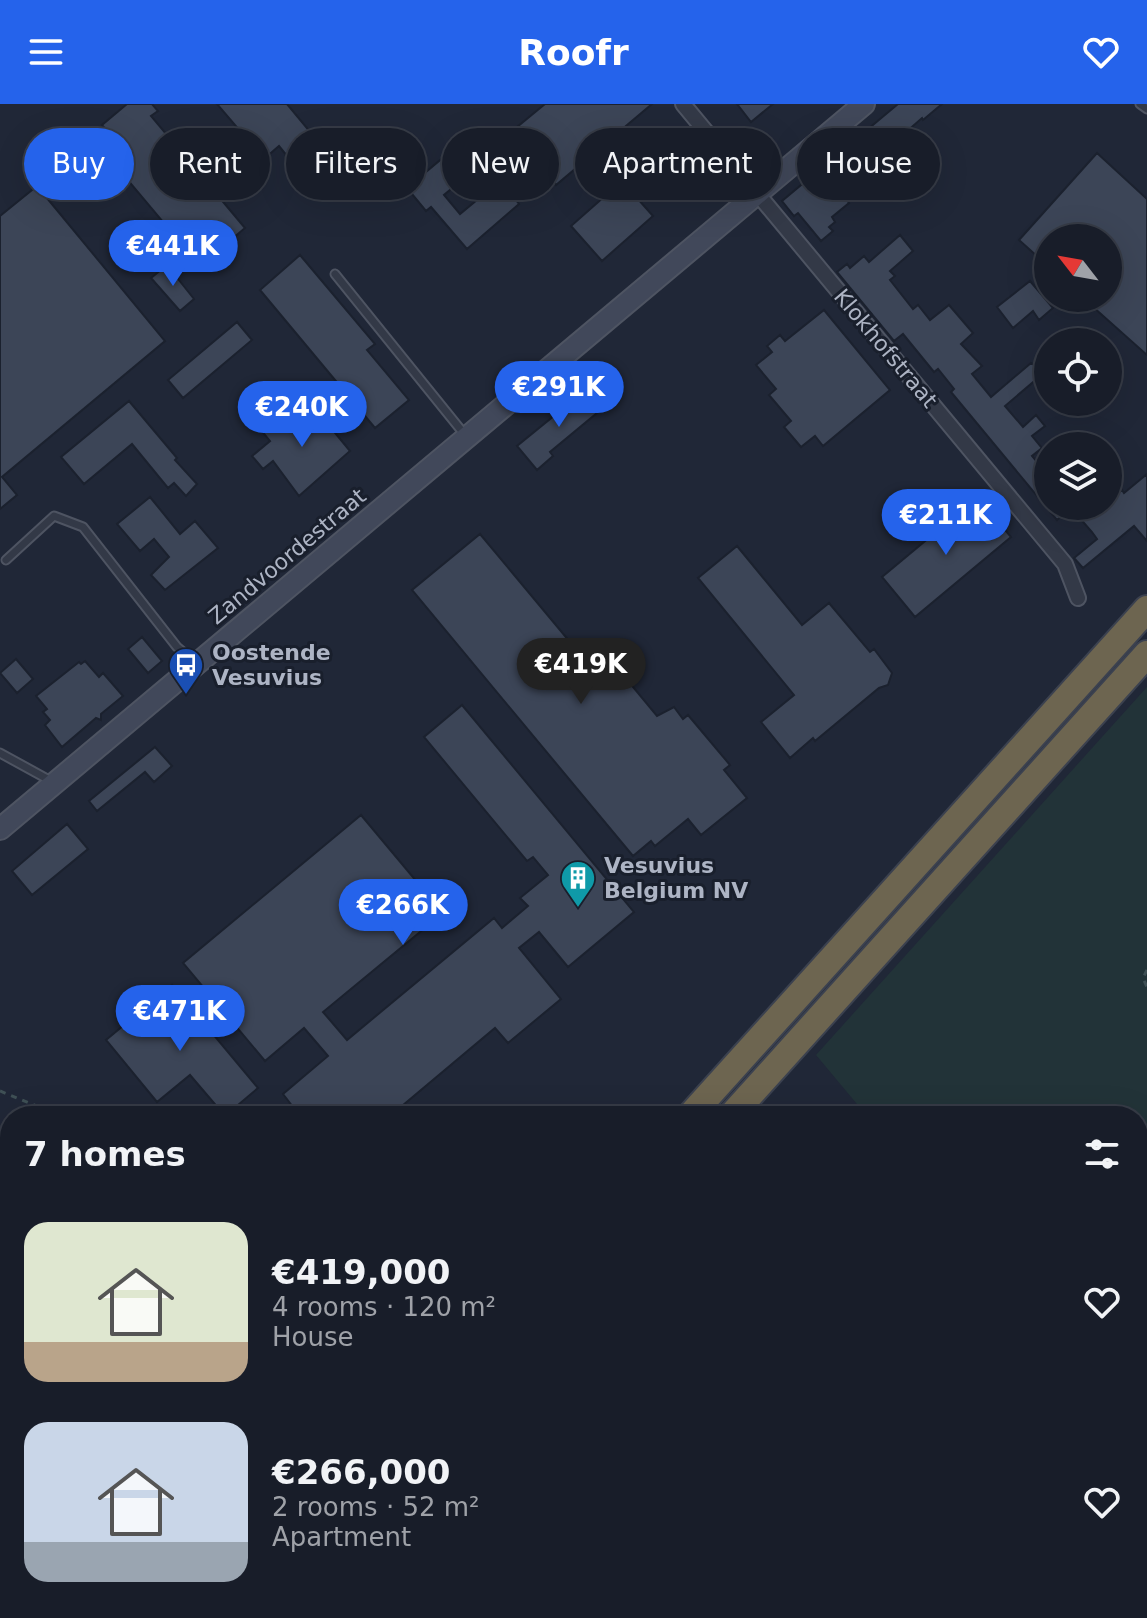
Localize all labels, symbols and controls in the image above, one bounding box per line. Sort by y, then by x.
icon: menu [24,30,68,74]
icon: heart [1079,30,1123,74]
text: Roofr [518,32,629,73]
chip: Buy [24,128,134,200]
chip: Rent [150,128,270,200]
chip: Filters [286,128,426,200]
chip: New [442,128,559,200]
chip: Apartment [575,128,781,200]
chip: House [797,128,940,200]
pin: €441K [117,220,229,288]
north arrow [1034,224,1122,312]
map controls [1034,224,1122,520]
text: €441K [127,231,219,261]
street label: Klokhofstraat [829,284,943,413]
button: locate [1034,328,1122,416]
pin: €291K [503,361,615,429]
text: €291K [513,372,605,402]
pin: €240K [246,381,358,449]
text: €240K [256,392,348,422]
button: layers [1034,432,1122,520]
street label: Zandvoordestraat [204,483,371,629]
pin: €211K [890,489,1002,557]
text: €211K [900,500,992,530]
pin: €419K [525,638,637,706]
place label: Oostende Vesuvius [212,640,331,690]
bus stop icon: Oostende Vesuvius [167,646,205,696]
text: €419K [535,649,627,679]
place label: Vesuvius Belgium NV [604,853,748,903]
building icon: Vesuvius Belgium NV [559,859,597,909]
pin: €266K [347,879,459,947]
text: €266K [357,890,449,920]
pin: €471K [124,985,236,1053]
text: €471K [134,996,226,1026]
icon: filters [1080,1132,1124,1176]
text: 7 homes [24,1134,186,1174]
text: €419,000 [272,1252,451,1292]
icon: home [88,1254,184,1350]
icon: heart [1080,1280,1124,1324]
text: 4 rooms · 120 m² [272,1292,496,1322]
text: House [272,1322,353,1352]
text: €266,000 [272,1452,451,1492]
icon: home [88,1454,184,1550]
icon: heart [1080,1480,1124,1524]
text: 2 rooms · 52 m² [272,1492,480,1522]
text: Apartment [272,1522,411,1552]

